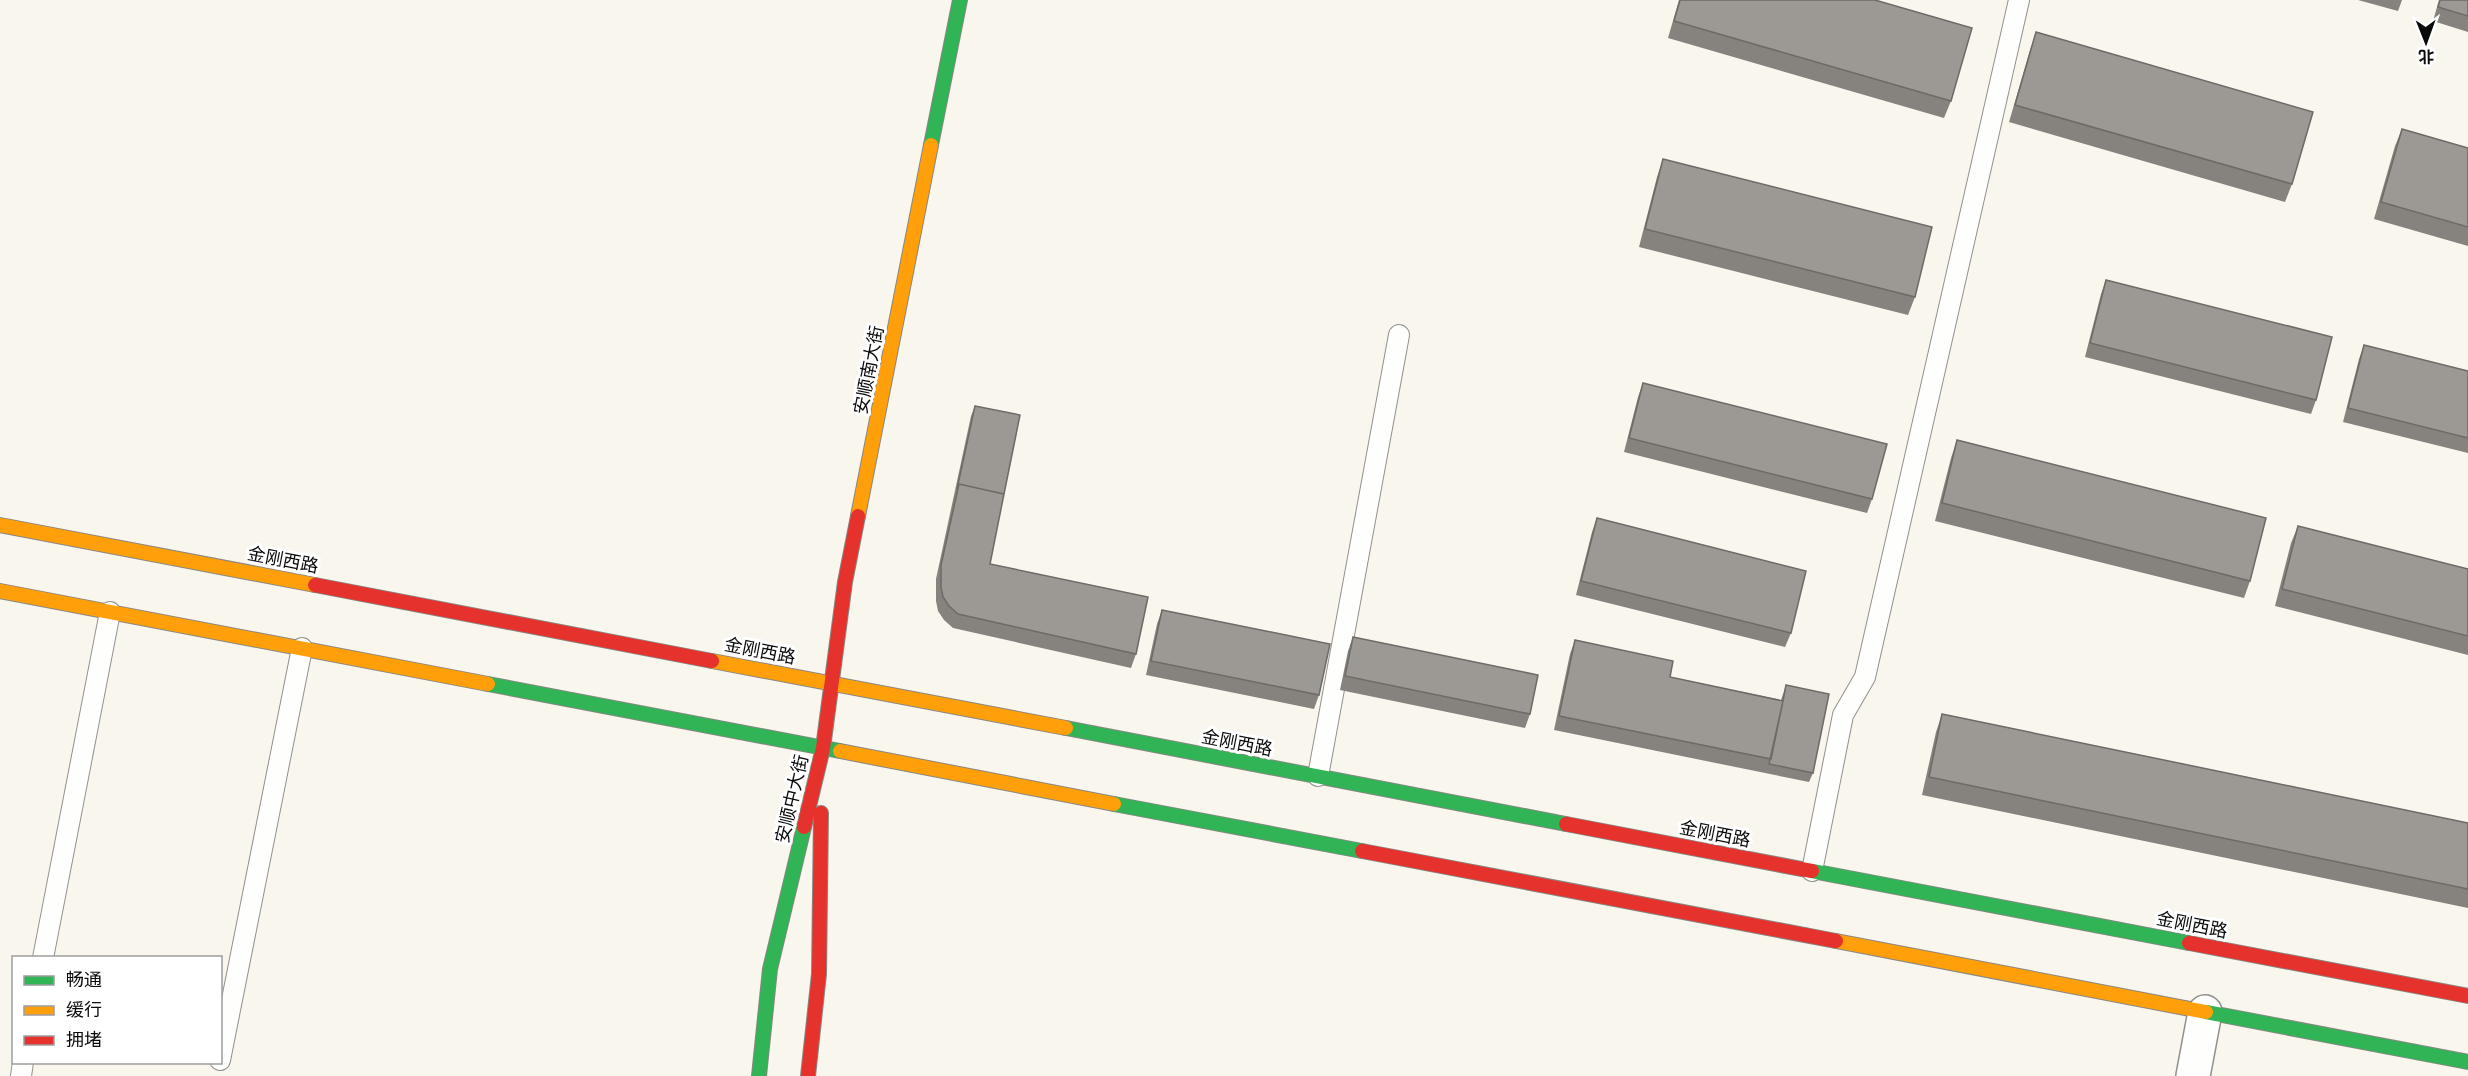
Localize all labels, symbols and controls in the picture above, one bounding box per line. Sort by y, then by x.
north arrow [2396,12,2456,72]
text: 北 [2418,47,2434,67]
street label: 安顺南大街 [849,324,888,416]
street label: 金刚西路 [246,541,321,578]
street label: 金刚西路 [723,632,798,669]
street label: 金刚西路 [1200,724,1275,761]
street label: 安顺中大街 [770,752,813,845]
street label: 金刚西路 [1678,815,1753,852]
street label: 金刚西路 [2155,906,2230,943]
legend [12,956,222,1064]
text: 畅通 [66,968,102,991]
text: 缓行 [66,998,102,1021]
text: 拥堵 [66,1028,102,1051]

